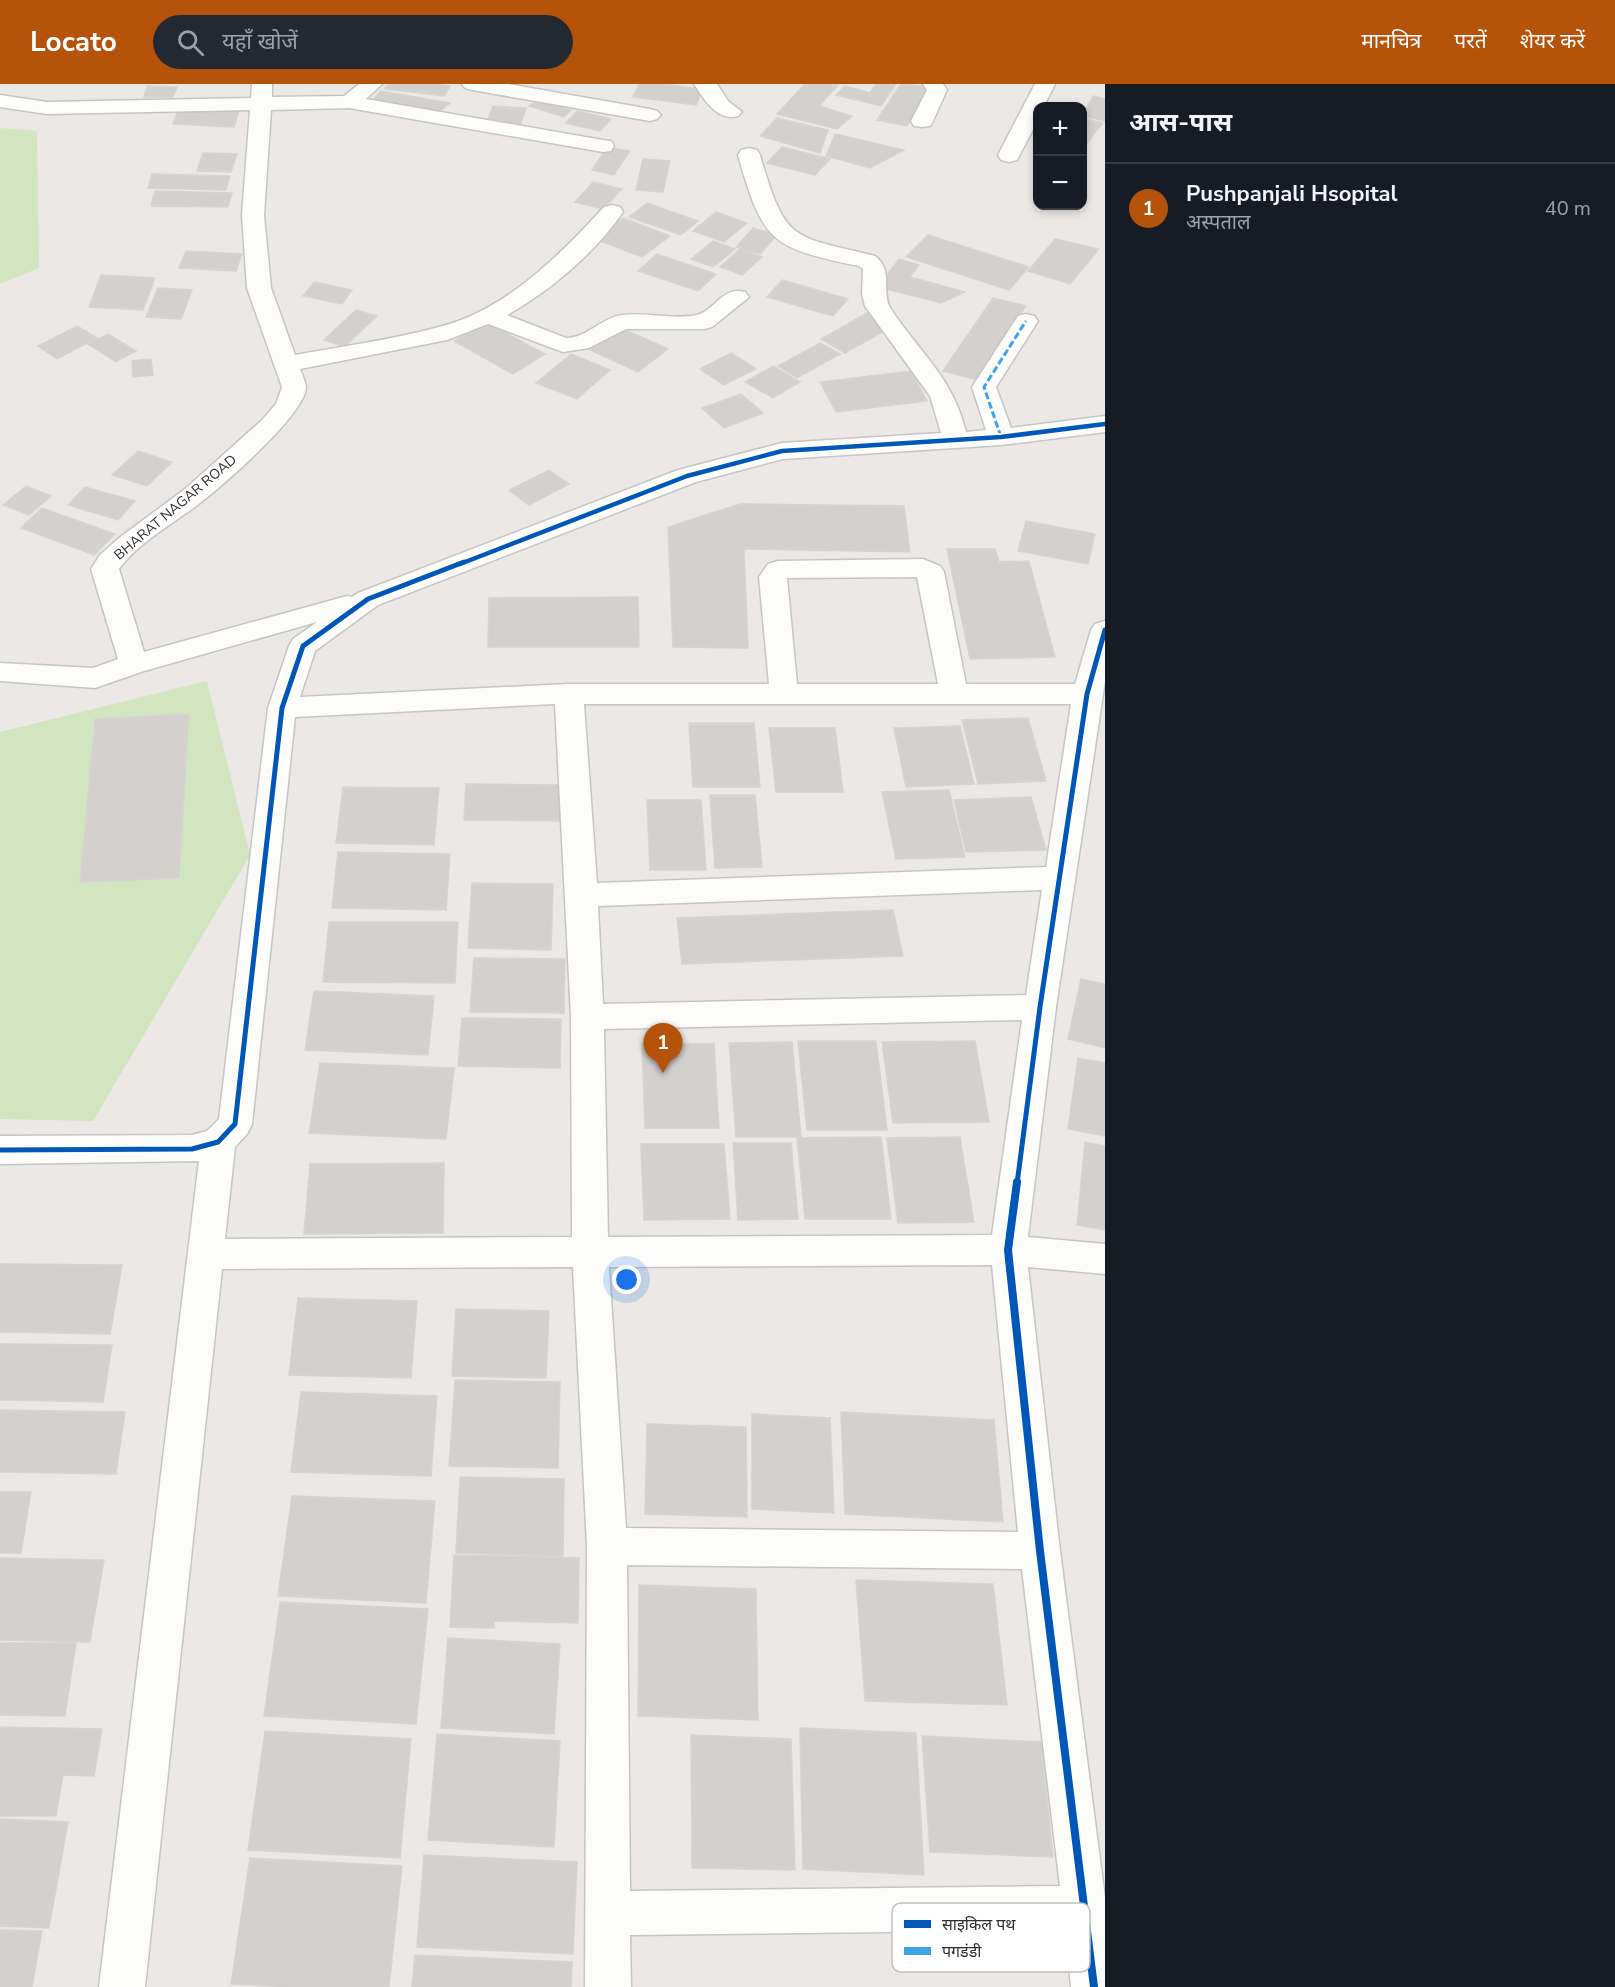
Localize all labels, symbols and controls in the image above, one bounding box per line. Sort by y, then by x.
search box [153,15,573,69]
text: Locato [30,23,117,61]
icon: search [174,26,207,59]
text: यहाँ खोजें [222,27,298,57]
text: मानचित्र [1361,27,1421,55]
text: परतें [1454,27,1487,55]
text: शेयर करें [1520,27,1585,55]
map controls [1033,102,1087,210]
button: + [1033,102,1087,156]
text: आस-पास [1129,105,1232,140]
button: − [1033,156,1087,210]
text: Pushpanjali Hsopital [1186,179,1398,209]
text: 1 [1143,195,1155,222]
text: 40 m [1545,195,1591,222]
text: अस्पताल [1186,209,1251,236]
street label: BHARAT NAGAR ROAD [110,450,241,564]
pin: 1 [644,1024,682,1073]
your location [612,1265,641,1294]
legend [892,1903,1090,1972]
text: साइकिल पथ [942,1914,1016,1936]
text: पगडंडी [942,1941,982,1963]

